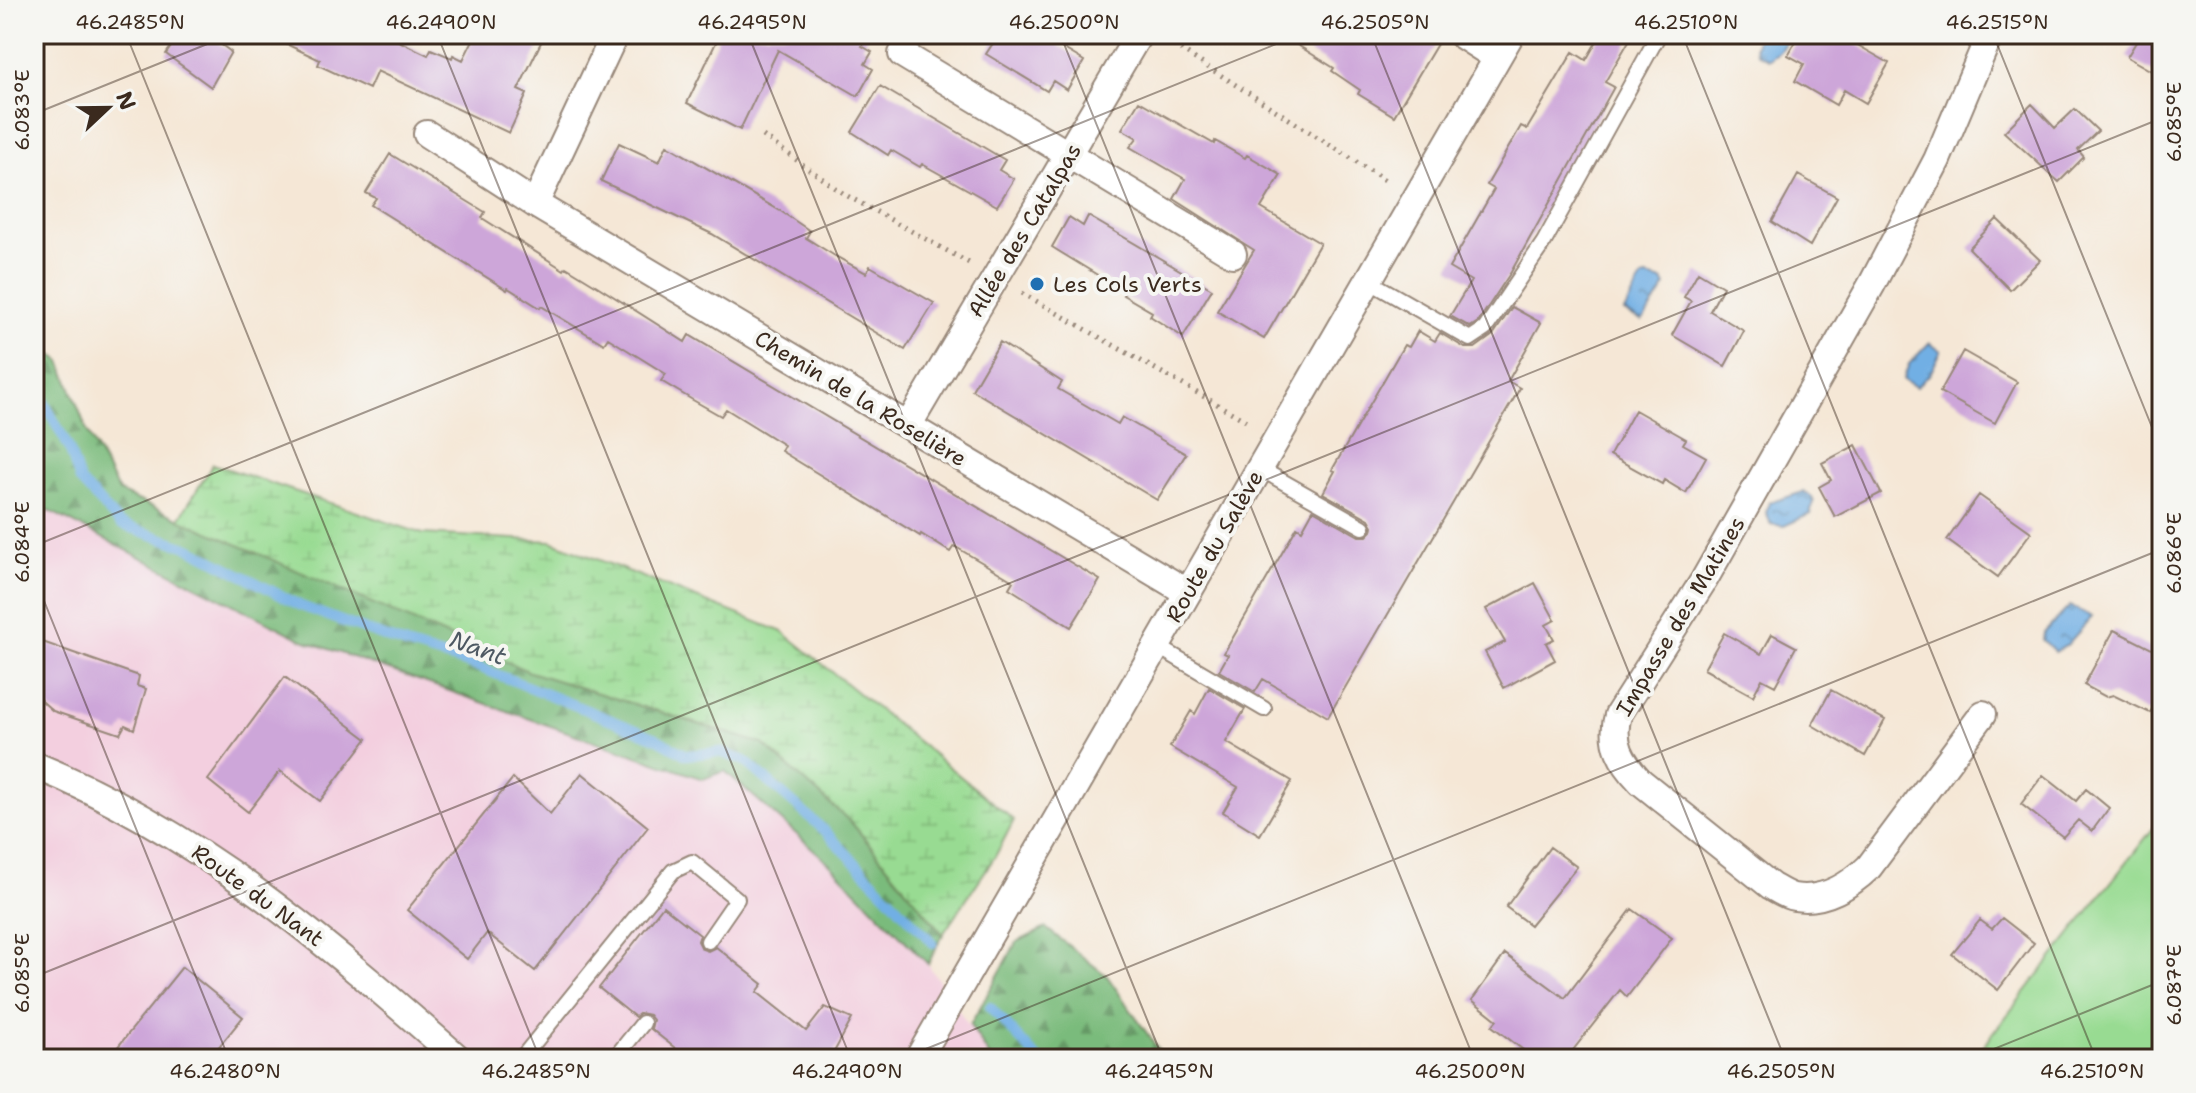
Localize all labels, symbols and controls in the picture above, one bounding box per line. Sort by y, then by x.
text: 46.2485°N [75,9,185,35]
text: 46.2490°N [385,9,497,35]
text: 46.2495°N [697,9,807,35]
text: 46.2500°N [1008,9,1120,35]
text: 46.2505°N [1320,9,1430,35]
text: 46.2510°N [1634,9,1738,35]
text: 46.2515°N [1946,9,2048,35]
north arrow [68,68,148,148]
text: 6.083°E [9,69,35,151]
text: 6.085°E [2161,82,2187,162]
text: N [109,87,143,114]
street label: Allée des Catalpas [961,138,1088,323]
place label: Les Cols Verts [1053,270,1202,299]
marker: Les Cols Verts [1028,275,1046,293]
street label: Chemin de la Roselière [749,324,972,473]
street label: Route du Salève [1159,465,1270,628]
text: 6.084°E [9,501,35,583]
street label: Impasse des Matines [1609,511,1752,721]
text: 6.086°E [2161,512,2187,594]
water label: Nant [445,623,511,673]
street label: Route du Nant [186,838,329,953]
text: 6.085°E [9,933,35,1013]
text: 6.087°E [2161,944,2187,1026]
text: 46.2480°N [169,1058,281,1084]
text: 46.2485°N [481,1058,591,1084]
text: 46.2490°N [791,1058,903,1084]
text: 46.2495°N [1104,1058,1214,1084]
text: 46.2500°N [1414,1058,1526,1084]
text: 46.2505°N [1726,1058,1836,1084]
text: 46.2510°N [2040,1058,2144,1084]

